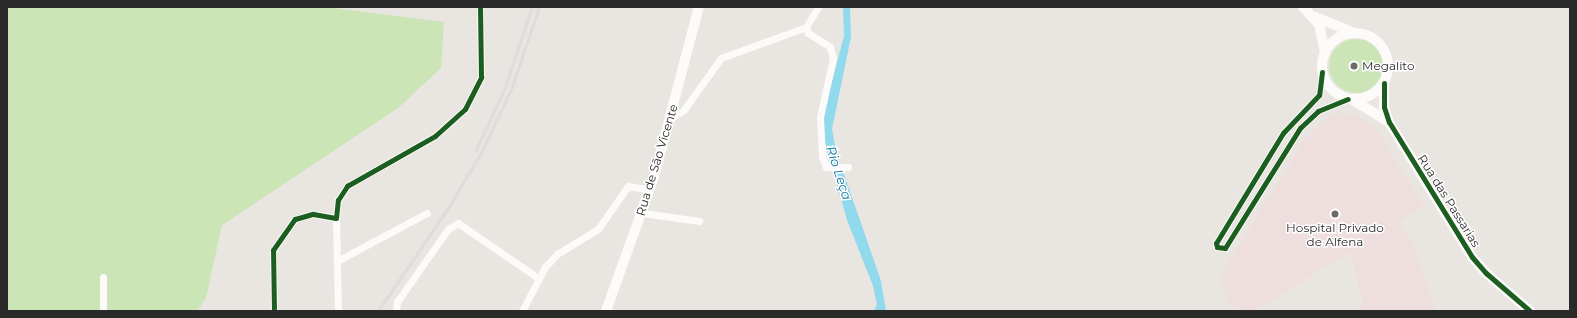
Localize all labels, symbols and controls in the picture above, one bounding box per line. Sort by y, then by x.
place label: Megalito [1362,59,1415,73]
marker: Megalito [1349,61,1359,71]
street label: Rua de São Vicente [633,102,681,218]
water label: Rio Leça [823,144,855,202]
street label: Rua das Passarias [1415,152,1483,250]
marker: Hospital Privado de Alfena [1329,208,1341,220]
place label: Hospital Privado de Alfena [1286,221,1384,249]

